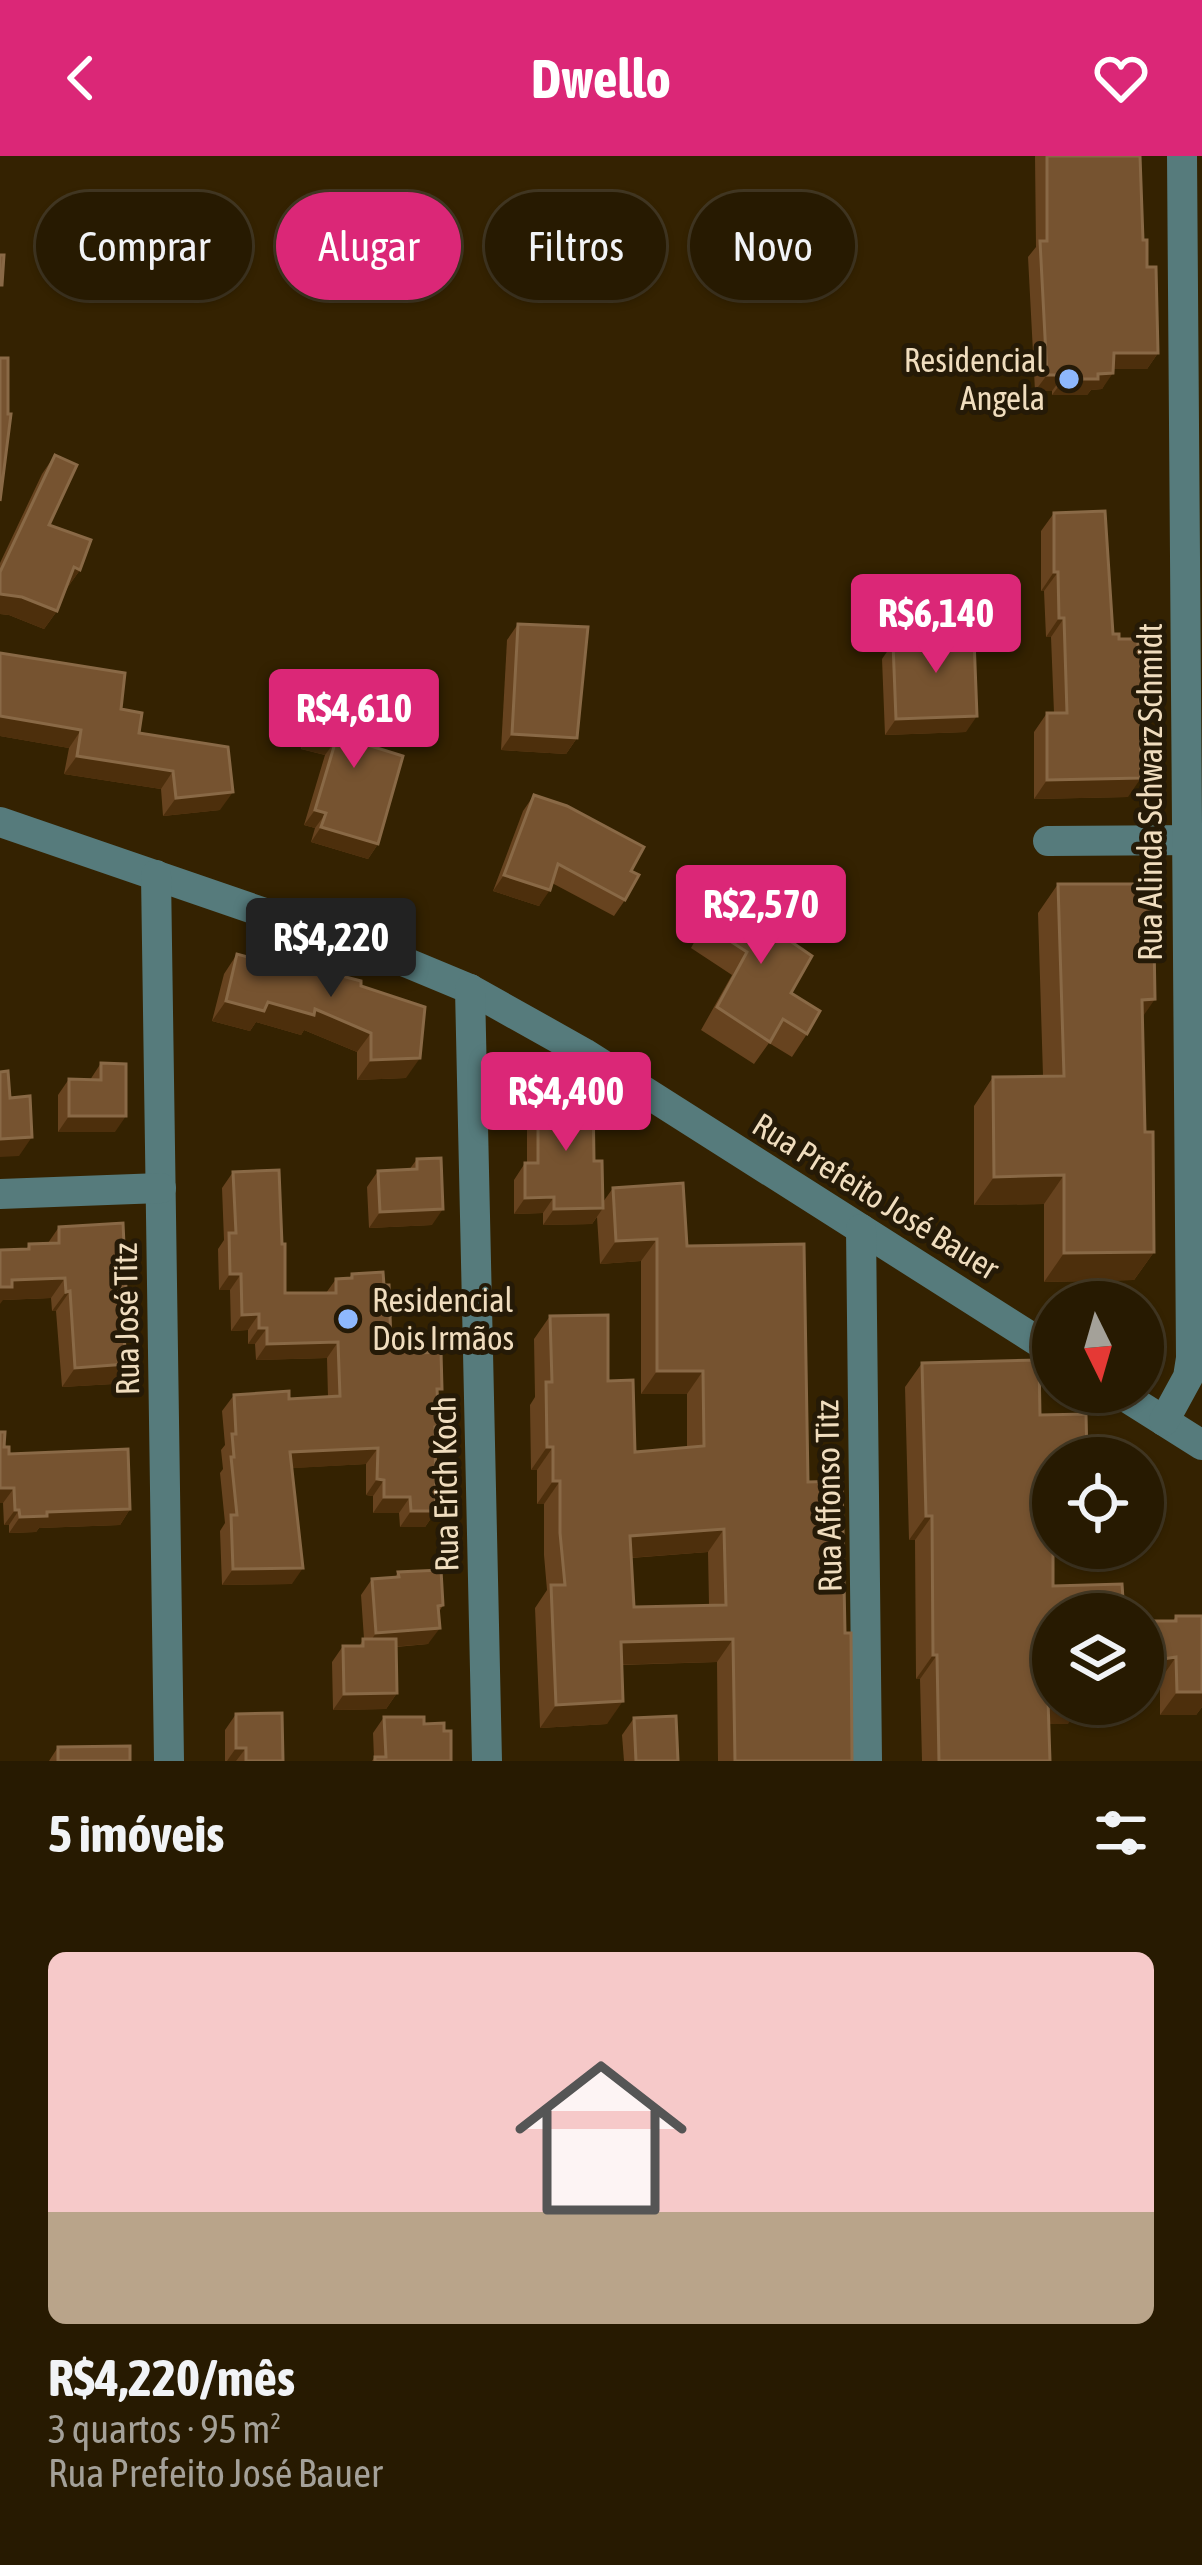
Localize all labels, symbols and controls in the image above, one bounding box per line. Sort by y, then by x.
icon: back [48,45,114,111]
icon: heart [1088,45,1154,111]
text: Dwello [531,48,671,109]
chip: Comprar [36,192,252,300]
chip: Alugar [276,192,461,300]
chip: Filtros [485,192,666,300]
chip: Novo [690,192,855,300]
place label: Residencial Angela [904,341,1045,417]
marker: Residencial Angela [1056,366,1082,392]
pin: R$6,140 [825,574,1047,676]
text: R$6,140 [878,591,994,635]
street label: Rua Alinda Schwarz Schmidt [1131,623,1169,961]
pin: R$4,610 [243,669,465,771]
text: R$4,610 [296,686,412,730]
pin: R$2,570 [650,865,872,967]
text: R$2,570 [703,882,819,926]
pin: R$4,220 [220,898,442,1000]
text: R$4,220 [273,915,389,959]
pin: R$4,400 [455,1052,677,1154]
text: R$4,400 [508,1069,624,1113]
street label: Rua Prefeito José Bauer [746,1105,1007,1288]
street label: Rua José Titz [106,1242,146,1395]
place label: Residencial Dois Irmãos [372,1281,514,1357]
north arrow [1032,1281,1164,1413]
map controls [1032,1281,1164,1725]
marker: Residencial Dois Irmãos [335,1306,361,1332]
street label: Rua Erich Koch [424,1396,466,1572]
street label: Rua Affonso Titz [807,1399,849,1592]
button: locate [1032,1437,1164,1569]
button: layers [1032,1593,1164,1725]
icon: filters [1088,1800,1154,1866]
text: 5 imóveis [48,1804,224,1863]
icon: home [493,2030,709,2246]
text: R$4,220/mês [48,2348,295,2407]
text: 3 quartos · 95 m² [48,2407,281,2451]
text: Rua Prefeito José Bauer [48,2451,382,2495]

